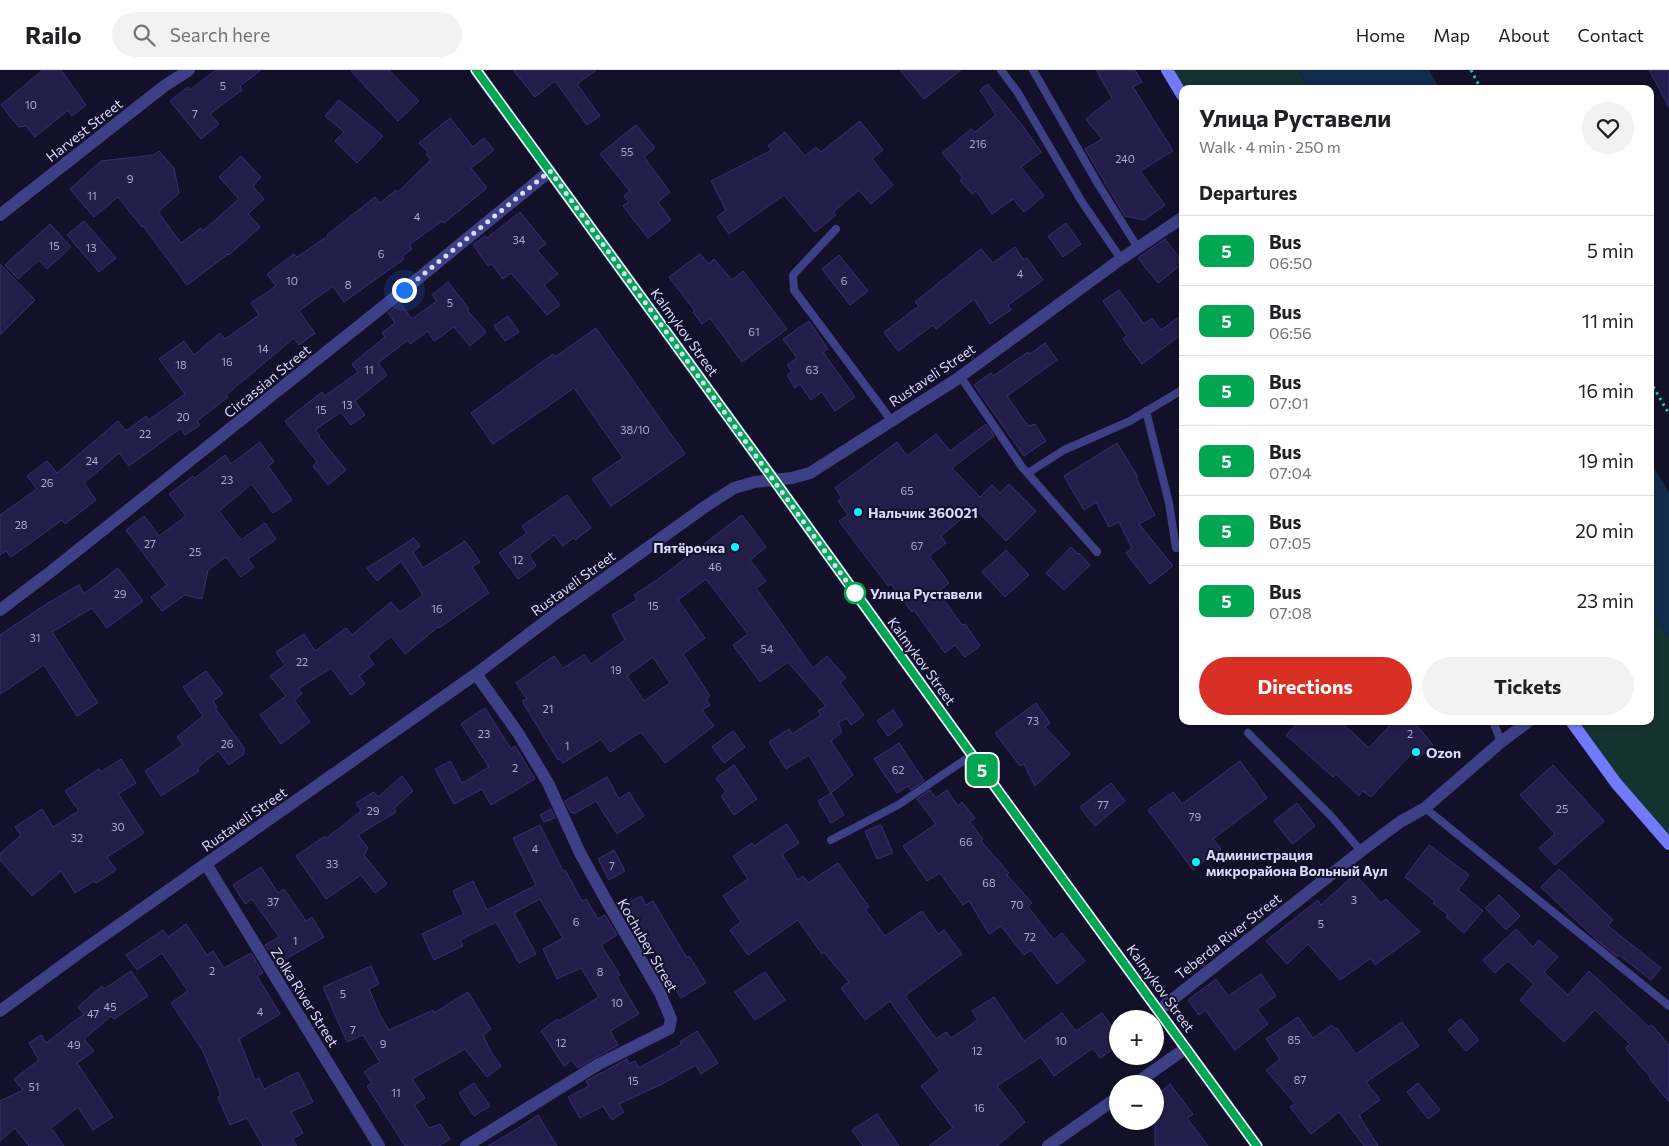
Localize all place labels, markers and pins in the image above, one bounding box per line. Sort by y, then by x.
place label: Нальчик 360021 [868,504,978,521]
marker: Нальчик 360021 [852,506,864,518]
place label: Пятёрочка [653,539,725,556]
marker: Пятёрочка [729,541,741,553]
marker: Улица Руставели [844,582,866,604]
place label: Улица Руставели [870,585,982,602]
place label: Ozon [1426,744,1461,761]
marker: Ozon [1410,746,1422,758]
place label: Администрация микрорайона Вольный Аул [1206,846,1387,879]
marker: Администрация микрорайона Вольный Аул [1190,856,1202,868]

